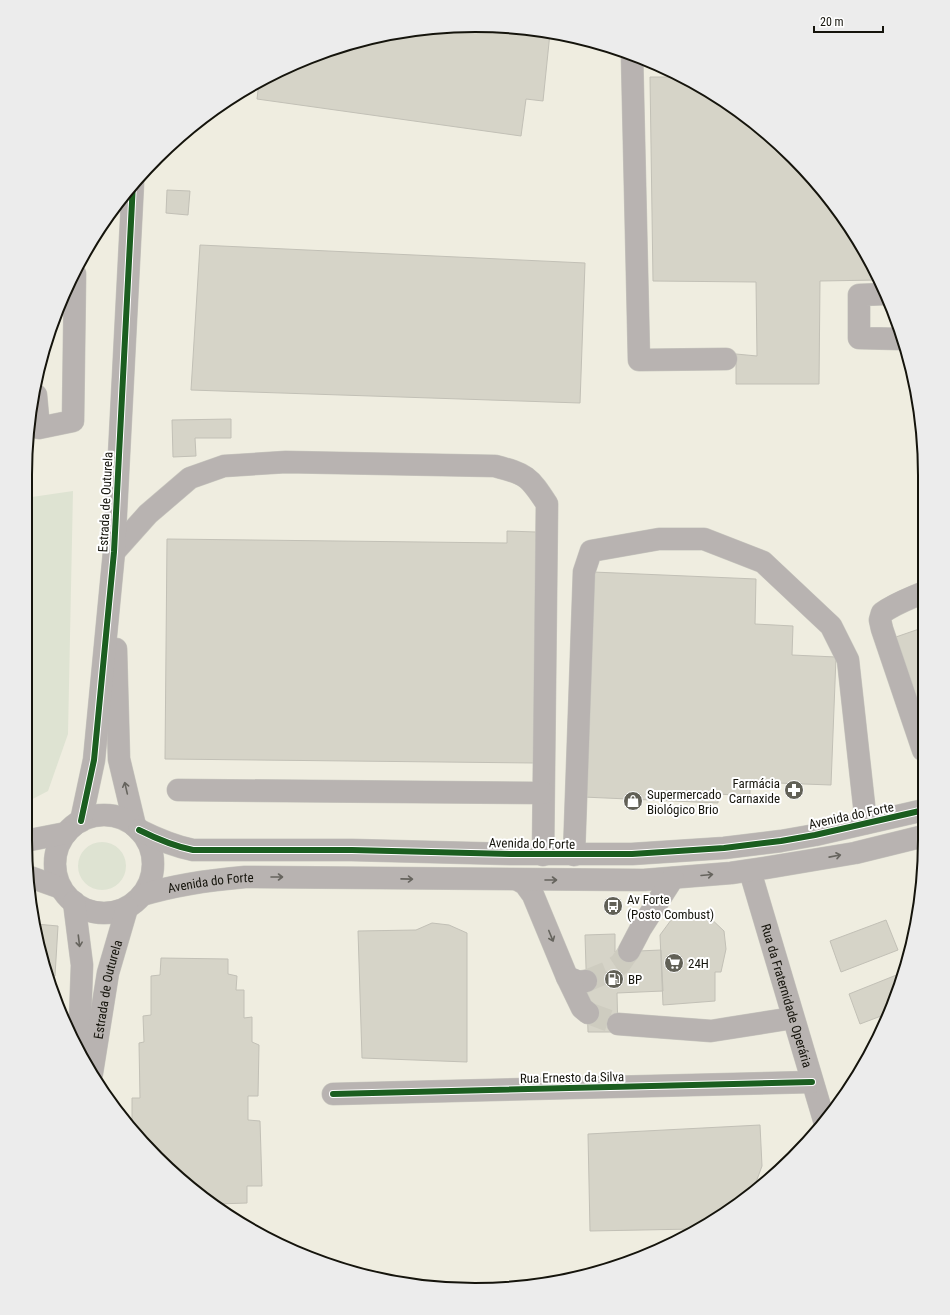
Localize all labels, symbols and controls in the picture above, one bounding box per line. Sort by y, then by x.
scale bar [814,8,883,34]
text: 20 m [820,15,844,29]
street label: Estrada de Outurela [95,451,116,553]
place label: Farmácia Carnaxide [729,776,780,806]
pharmacy icon: Farmácia Carnaxide [783,779,805,801]
one-way arrow [122,782,129,795]
place label: Supermercado Biológico Brio [647,787,721,817]
shop icon: Supermercado Biológico Brio [622,790,644,812]
street label: Avenida do Forte [807,799,895,832]
street label: Avenida do Forte [489,835,575,852]
one-way arrow [829,852,842,860]
street label: Avenida do Forte [166,870,254,896]
one-way arrow [700,872,713,879]
one-way arrow [270,873,283,881]
one-way arrow [400,875,413,882]
one-way arrow [544,876,557,884]
place label: Av Forte (Posto Combust) [627,892,714,922]
bus stop icon: Av Forte (Posto Combust) [602,895,624,917]
street label: Rua da Fraternidade Operária [758,922,815,1069]
one-way arrow [547,930,555,942]
one-way arrow [75,934,82,947]
street label: Estrada de Outurela [91,938,125,1040]
supermarket icon: 24H [663,952,685,974]
place label: 24H [688,956,709,971]
fuel station icon: BP [603,968,625,990]
place label: BP [628,972,642,987]
street label: Rua Ernesto da Silva [520,1069,624,1086]

